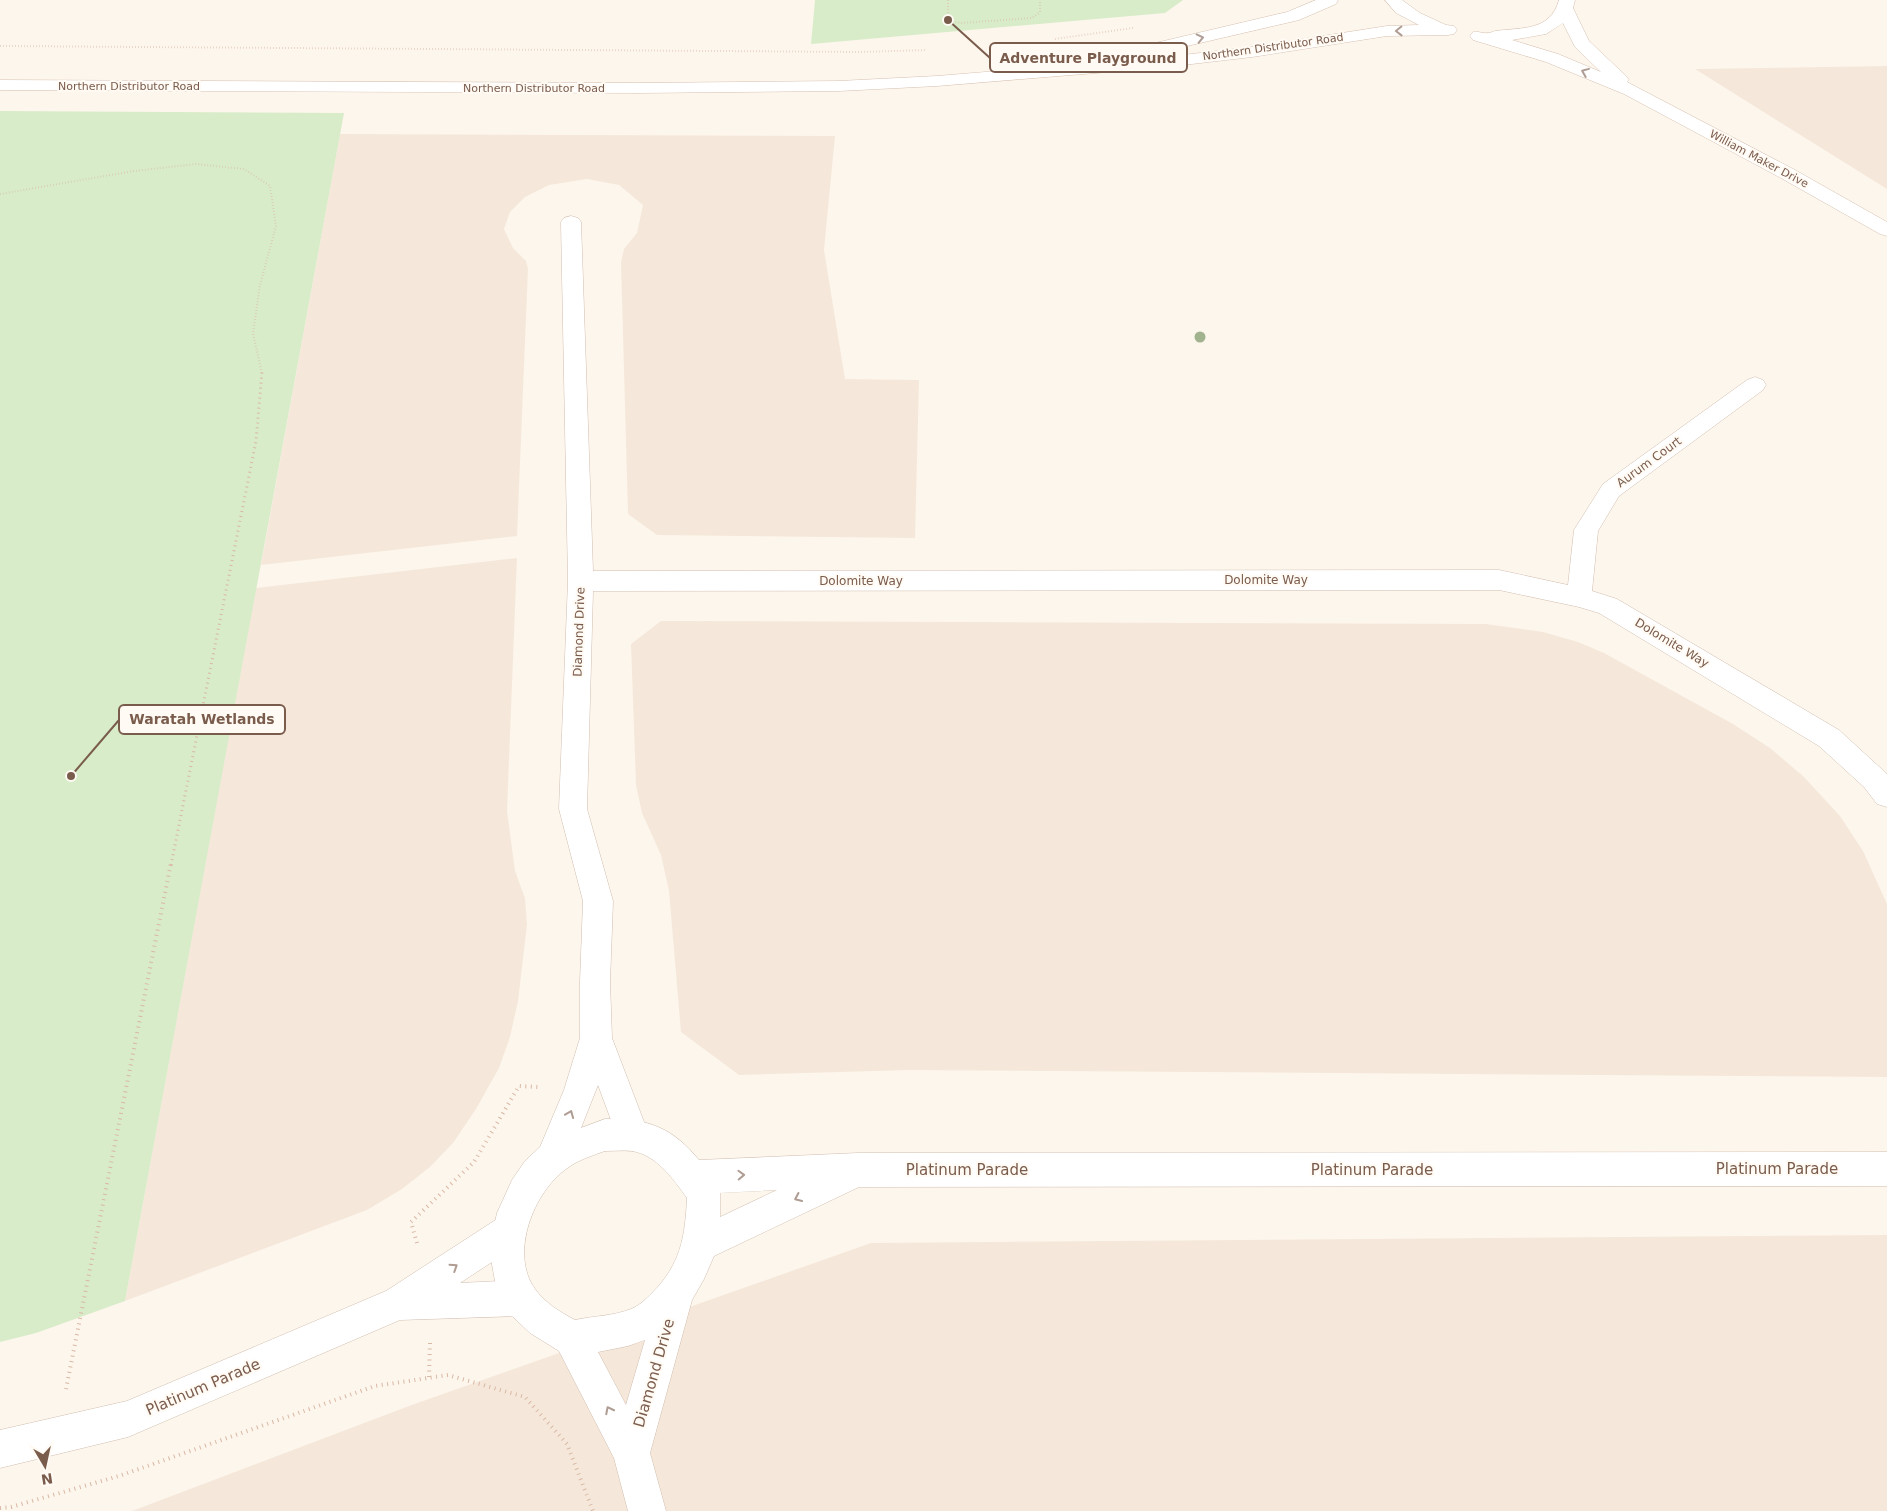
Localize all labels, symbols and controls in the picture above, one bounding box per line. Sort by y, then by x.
one-way arrow [1395,26,1402,36]
street label: Northern Distributor Road [1202,31,1344,63]
one-way arrow [1196,33,1205,44]
callout: Adventure Playground [990,43,1187,72]
text: Adventure Playground [999,50,1177,66]
one-way arrow [1581,67,1590,78]
street label: Northern Distributor Road [58,80,200,93]
street label: Northern Distributor Road [463,82,605,95]
street label: William Maker Drive [1707,127,1811,191]
street label: Aurum Court [1614,434,1684,490]
street label: Dolomite Way [1224,573,1308,587]
street label: Dolomite Way [819,574,903,588]
street label: Diamond Drive [570,587,588,677]
street label: Dolomite Way [1633,615,1711,671]
callout: Waratah Wetlands [119,705,285,734]
text: Waratah Wetlands [129,711,275,727]
one-way arrow [564,1110,575,1119]
street label: Platinum Parade [1716,1160,1838,1178]
street label: Platinum Parade [906,1161,1028,1179]
street label: Platinum Parade [1311,1161,1433,1179]
one-way arrow [737,1169,745,1180]
one-way arrow [794,1192,803,1202]
one-way arrow [448,1264,457,1274]
street label: Diamond Drive [630,1316,678,1430]
street label: Platinum Parade [143,1355,263,1419]
one-way arrow [605,1406,615,1415]
north arrow [20,1441,70,1491]
text: N [40,1470,54,1488]

